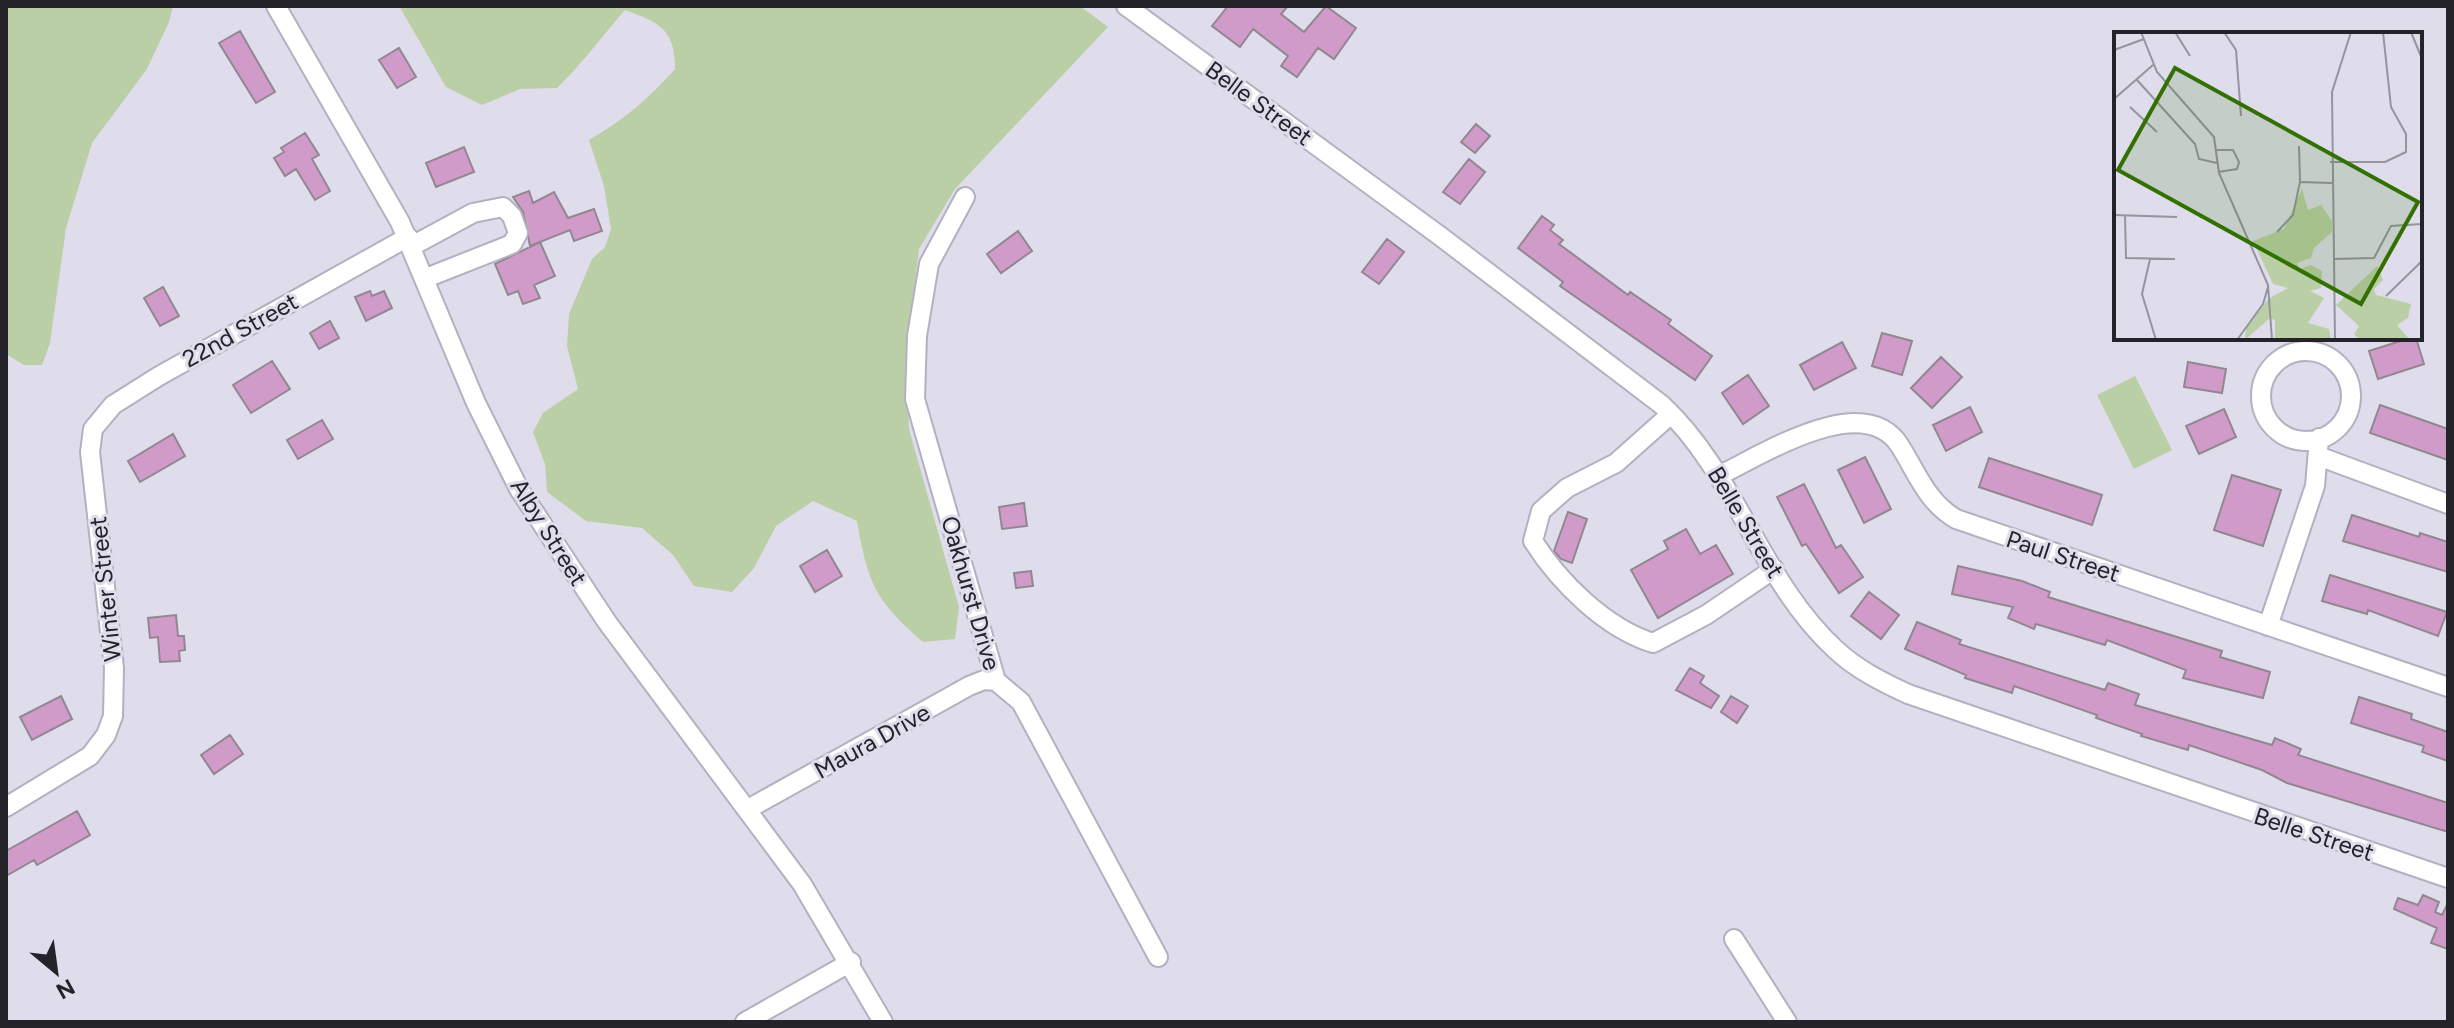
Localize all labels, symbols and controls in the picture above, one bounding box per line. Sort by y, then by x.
inset map [2114,32,2422,340]
street label: Belle Street [1200,55,1318,151]
street label: 22nd Street [177,286,303,374]
street label: Belle Street [1701,461,1791,583]
street label: Alby Street [505,473,593,591]
street label: Oakhurst Drive [935,513,1007,673]
street label: Winter Street [83,515,127,663]
street label: Paul Street [2003,524,2123,588]
street label: Maura Drive [809,697,935,785]
street label: Belle Street [2250,801,2378,867]
north arrow [16,932,96,1012]
text: N [51,973,79,1005]

